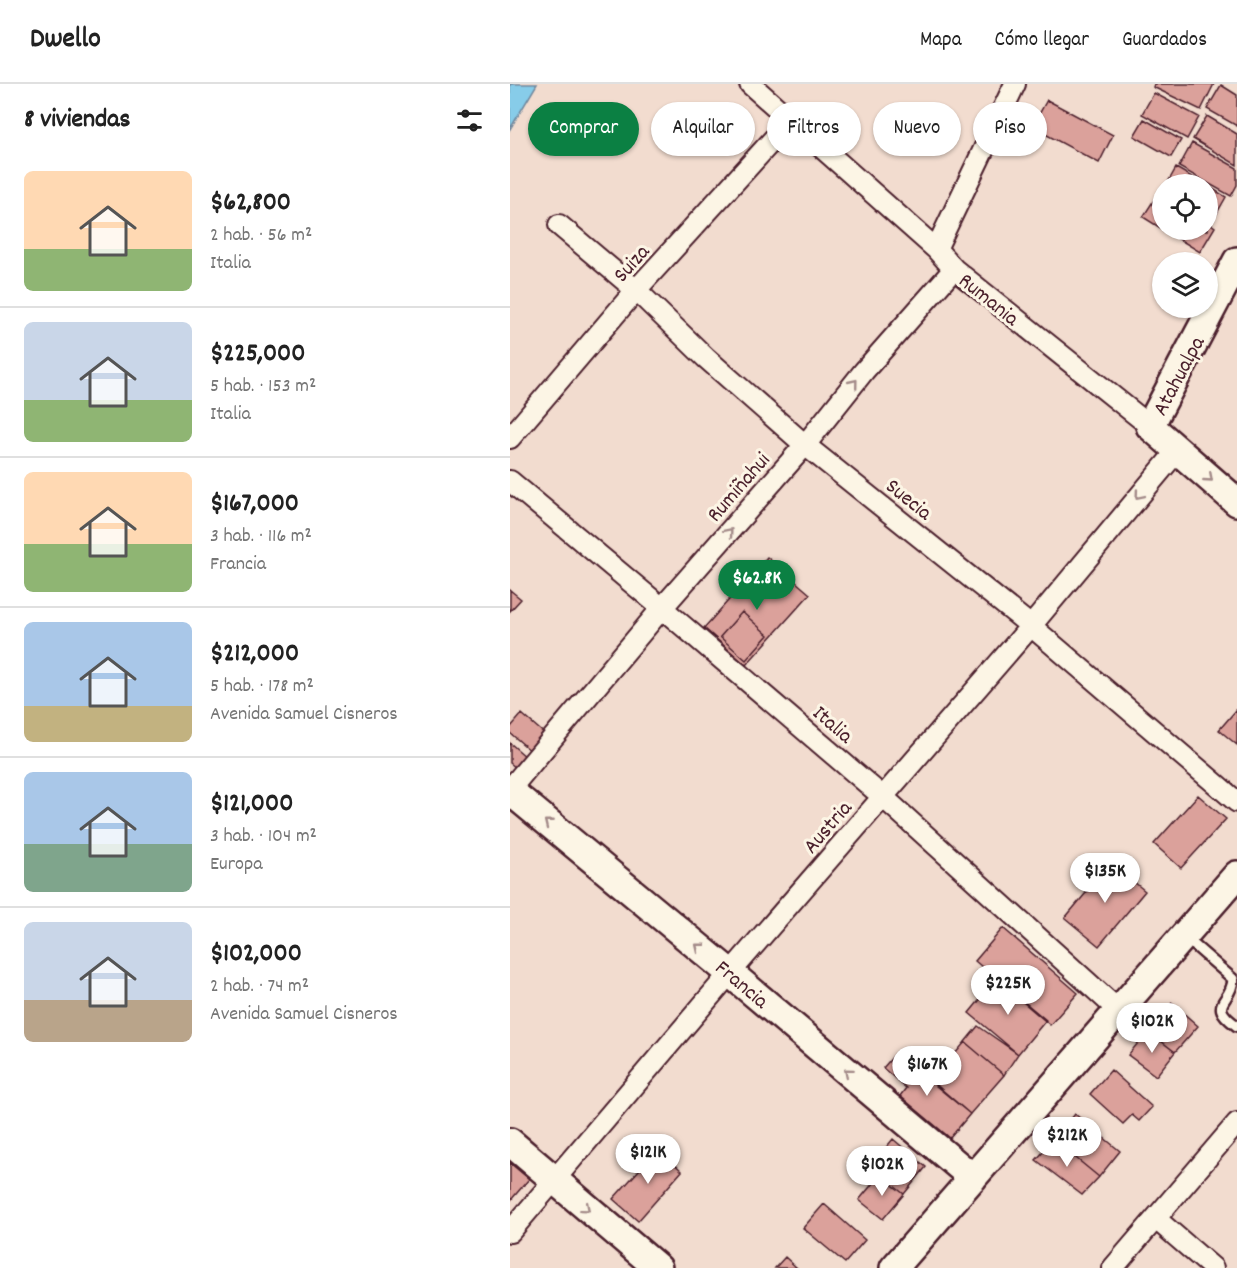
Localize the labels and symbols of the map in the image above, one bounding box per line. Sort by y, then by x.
street label: Suiza [607,238,659,290]
street label: Rumania [951,267,1025,335]
street label: Atahualpa [1146,331,1214,422]
one-way arrow [847,379,858,390]
street label: Rumiñahui [701,447,779,530]
one-way arrow [1202,471,1213,482]
street label: Suecia [878,472,938,530]
one-way arrow [1135,488,1146,499]
one-way arrow [721,528,732,539]
pin: $62.8K [708,560,806,611]
street label: Italia [805,699,859,752]
street label: Austria [797,794,861,862]
one-way arrow [544,819,555,830]
pin: $135K [1063,853,1147,904]
one-way arrow [695,943,706,954]
street label: Francia [707,954,775,1018]
pin: $225K [966,965,1050,1016]
pin: $102K [1110,1003,1194,1054]
pin: $167K [885,1046,969,1097]
one-way arrow [844,1069,855,1080]
pin: $212K [1025,1117,1109,1168]
pin: $121K [606,1134,690,1185]
pin: $102K [840,1146,924,1197]
one-way arrow [579,1200,590,1211]

